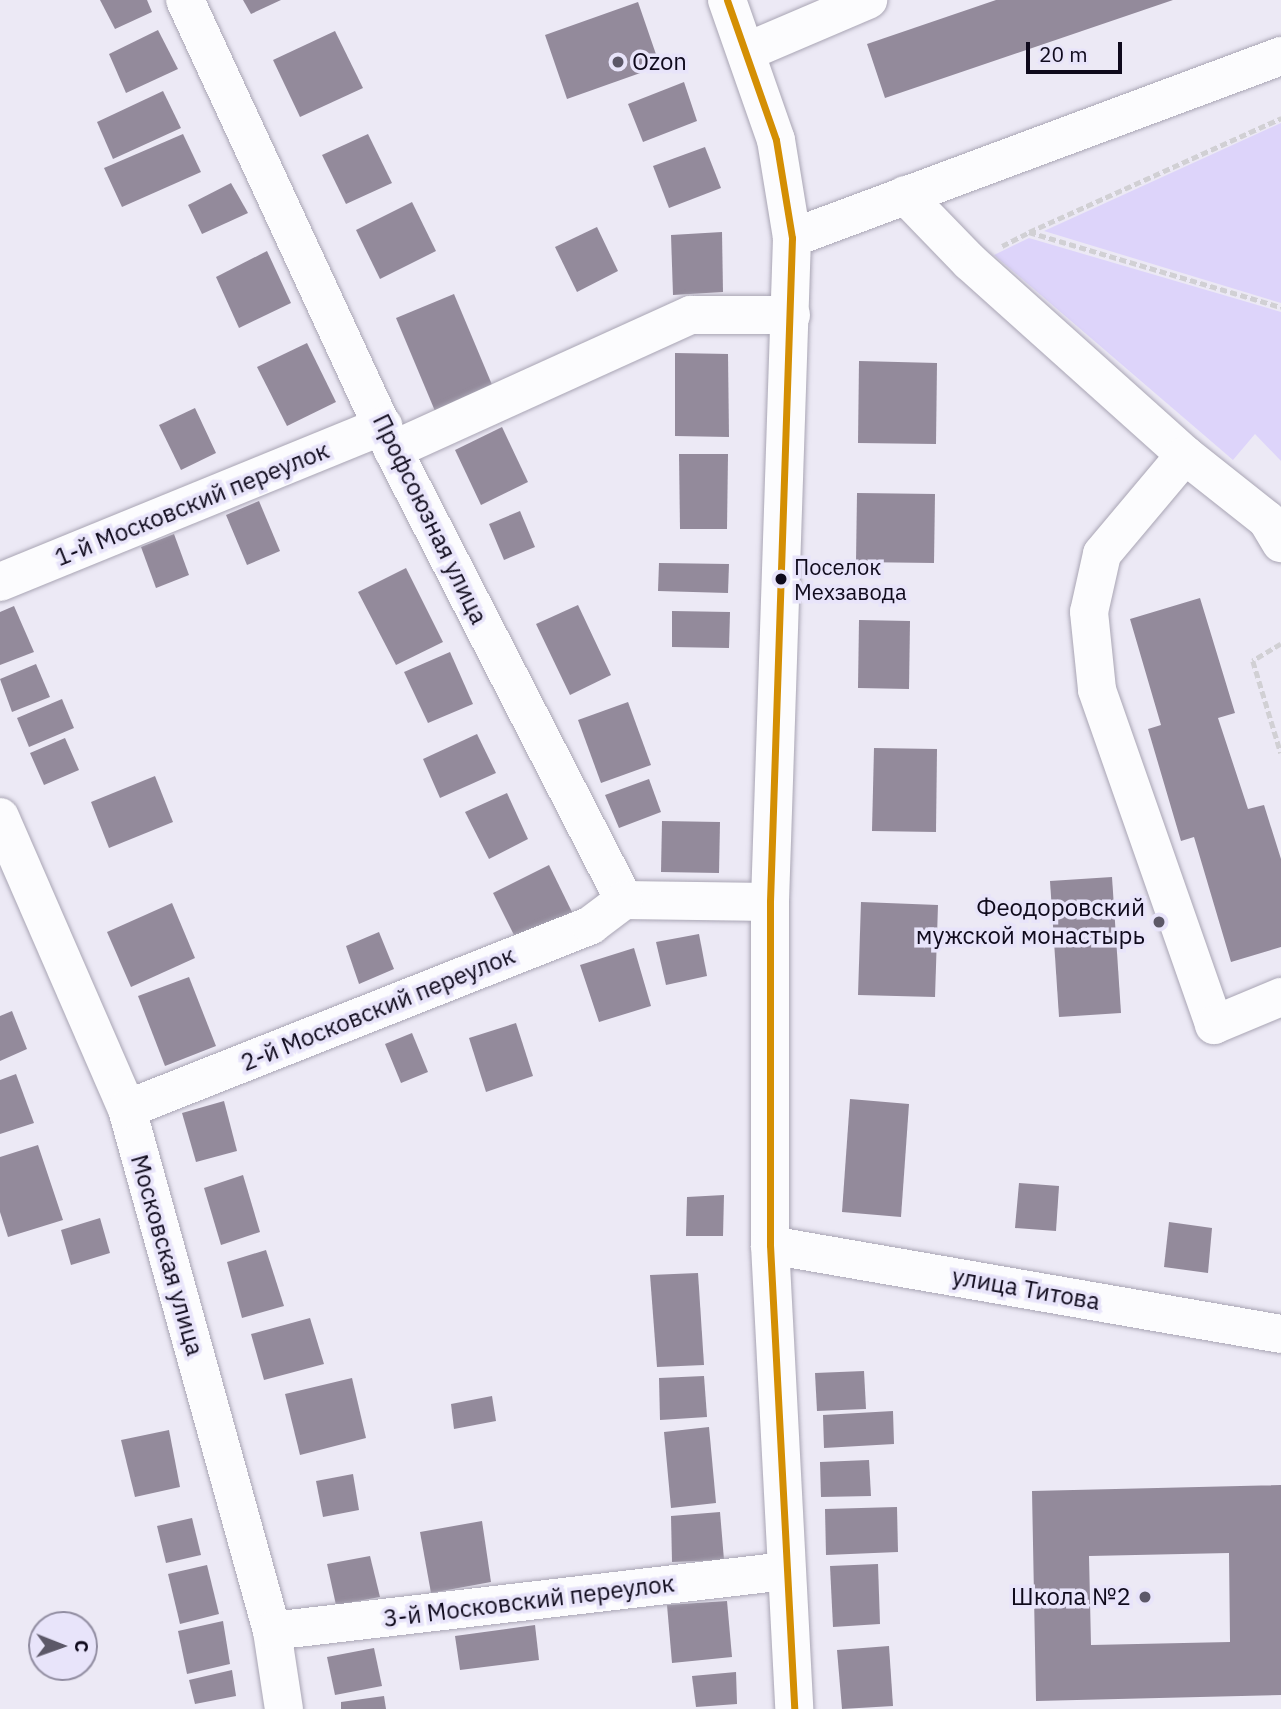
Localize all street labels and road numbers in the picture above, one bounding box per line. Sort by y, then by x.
street label: Профсоюзная улица [367,409,493,629]
street label: 1-й Московский переулок [51,436,333,572]
street label: 2-й Московский переулок [237,941,519,1077]
street label: Московская улица [125,1151,209,1359]
street label: улица Титова [950,1262,1102,1316]
street label: 3-й Московский переулок [382,1569,676,1633]

